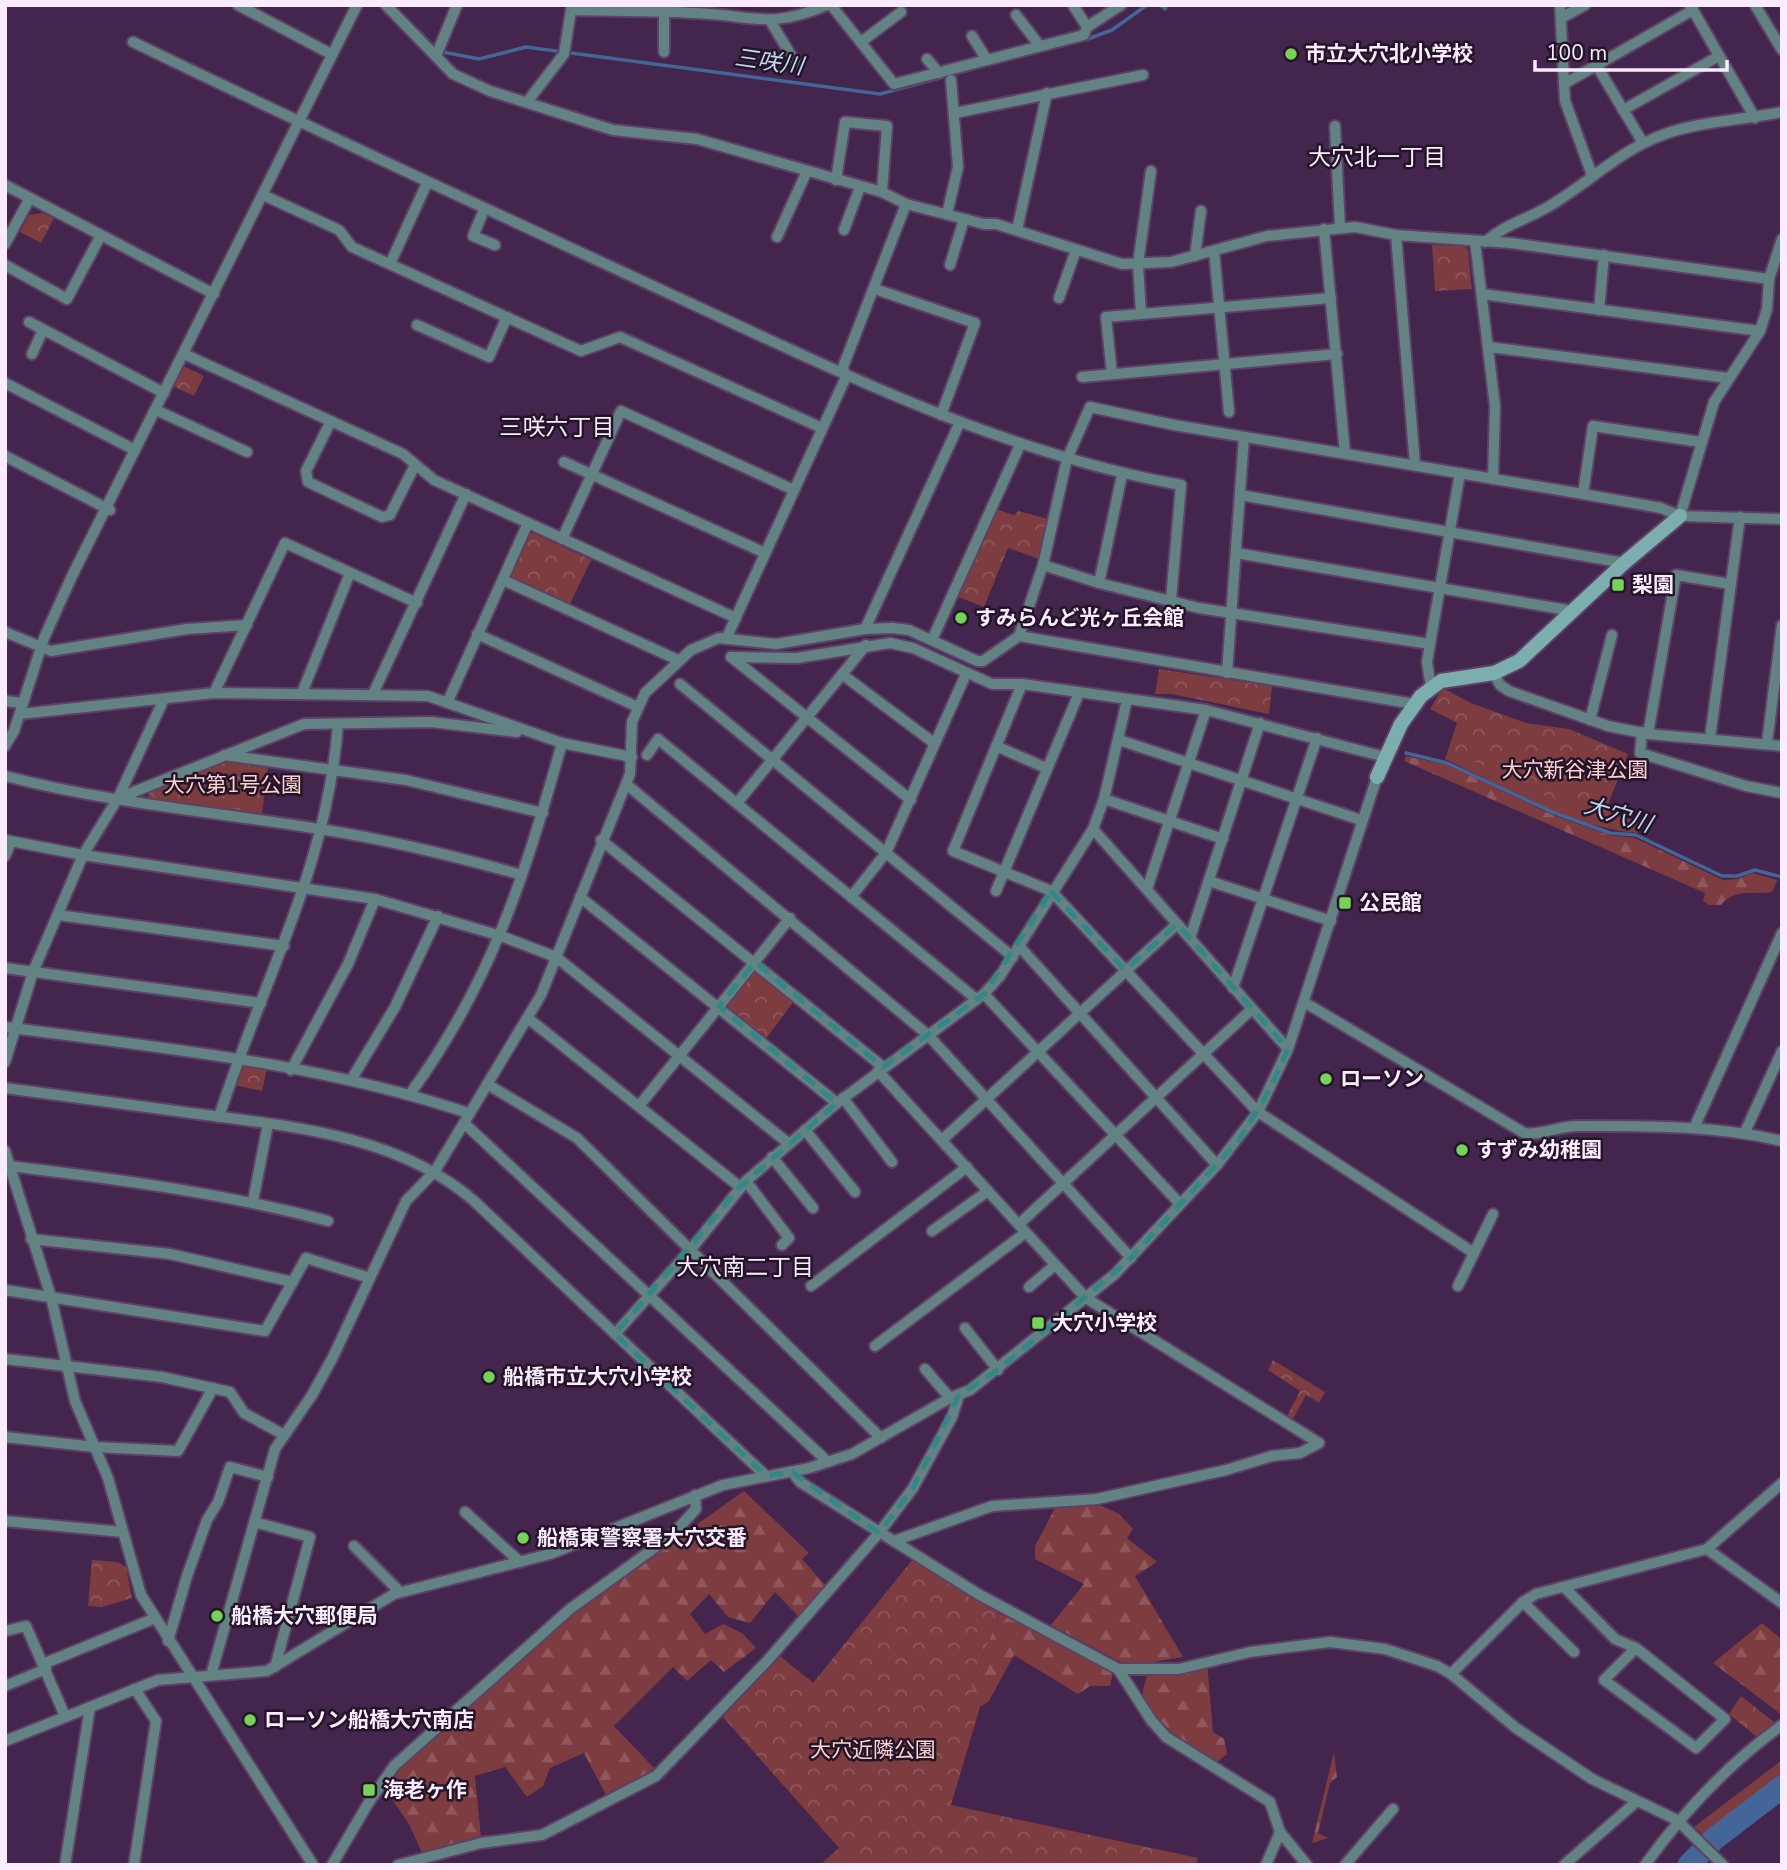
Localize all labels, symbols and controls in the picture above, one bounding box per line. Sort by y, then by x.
scale bar [1535,28,1728,72]
text: 100 m [1546,39,1607,67]
place label: 市立大穴北小学校 [1305,40,1473,68]
water label: 三咲川 [733,42,808,83]
marker: 市立大穴北小学校 [1283,46,1299,62]
district label: 大穴北一丁目 [1308,142,1446,173]
district label: 三咲六丁目 [500,412,615,443]
place label: 梨園 [1632,571,1674,599]
marker: 梨園 [1610,577,1626,593]
place label: すみらんど光ヶ丘会館 [975,604,1184,632]
marker: すみらんど光ヶ丘会館 [953,610,969,626]
park label: 大穴新谷津公園 [1502,756,1649,784]
park label: 大穴第1号公園 [164,771,302,799]
water label: 大穴川 [1580,790,1658,841]
place label: 公民館 [1359,889,1422,917]
marker: 公民館 [1337,895,1353,911]
place label: ローソン [1340,1065,1424,1093]
marker: ローソン [1318,1071,1334,1087]
place label: すずみ幼稚園 [1476,1136,1602,1164]
marker: すずみ幼稚園 [1454,1142,1470,1158]
district label: 大穴南二丁目 [676,1252,814,1283]
place label: 大穴小学校 [1052,1309,1157,1337]
marker: 大穴小学校 [1030,1315,1046,1331]
place label: 船橋市立大穴小学校 [503,1363,692,1391]
marker: 船橋市立大穴小学校 [481,1369,497,1385]
place label: 船橋東警察署大穴交番 [537,1524,747,1552]
marker: 船橋東警察署大穴交番 [515,1530,531,1546]
place label: 船橋大穴郵便局 [231,1602,378,1630]
marker: 船橋大穴郵便局 [209,1608,225,1624]
place label: ローソン船橋大穴南店 [264,1706,474,1734]
marker: ローソン船橋大穴南店 [242,1712,258,1728]
park label: 大穴近隣公園 [810,1736,936,1764]
place label: 海老ヶ作 [383,1776,467,1804]
marker: 海老ヶ作 [361,1782,377,1798]

